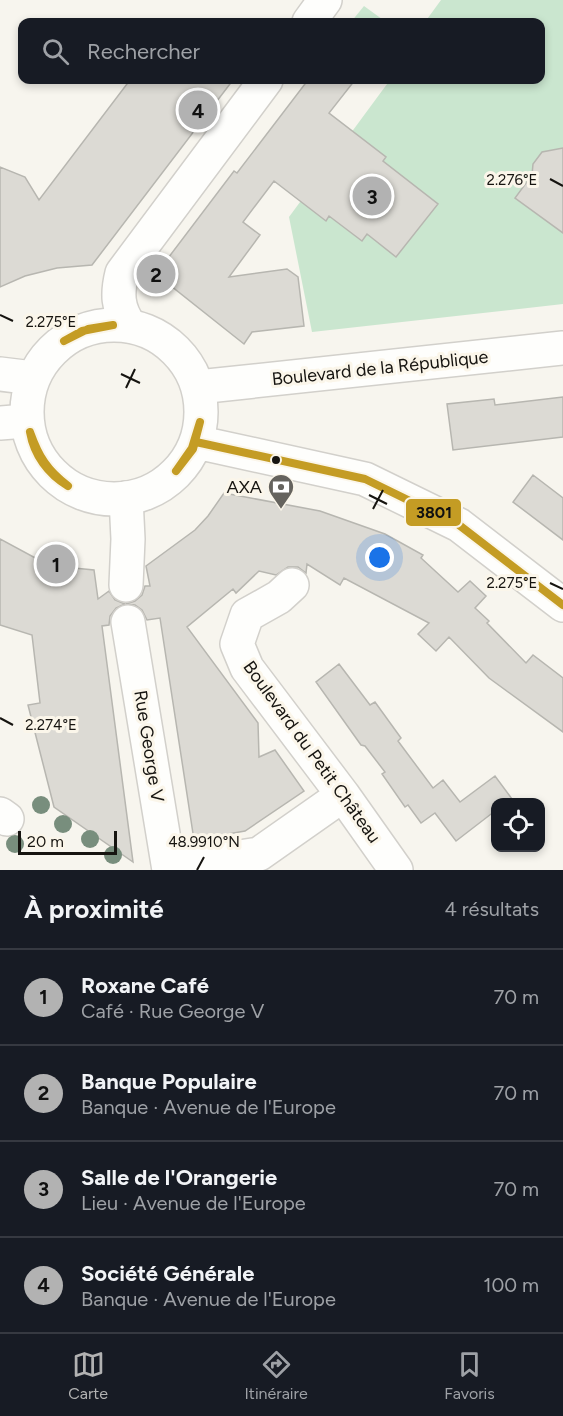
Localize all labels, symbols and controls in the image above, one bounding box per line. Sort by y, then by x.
search box [18,18,545,84]
icon: search [39,35,72,68]
text: Rechercher [87,38,200,65]
pin: 4 [178,88,218,132]
text: 2.276°E [487,171,537,189]
pin: 3 [352,174,392,218]
pin: 2 [136,252,176,296]
text: 2.275°E [26,313,77,331]
street label: Boulevard de la République [271,346,490,390]
unlabelled marker [270,454,282,466]
bank icon: AXA [266,472,296,510]
place label: AXA [227,476,262,498]
line badge: 3801 [405,498,462,527]
text: 3801 [416,503,452,522]
pin: 1 [36,542,76,586]
your location [365,543,394,572]
text: 2.275°E [487,574,538,592]
street label: Boulevard du Petit Château [239,657,385,847]
street label: Rue George V [129,689,169,804]
text: 2.274°E [25,716,77,734]
map controls [491,798,545,852]
button: locate [491,798,545,852]
scale bar [18,828,117,856]
text: 20 m [27,832,64,851]
text: 48.9910°N [168,833,240,851]
text: À proximité [24,893,164,925]
text: 4 résultats [444,897,539,921]
text: Roxane Café [81,972,209,999]
text: 1 [39,985,48,1009]
text: 70 m [493,985,539,1009]
text: Café · Rue George V [81,999,264,1023]
text: Banque Populaire [81,1068,257,1095]
text: 2 [38,1081,49,1105]
text: 70 m [493,1081,539,1105]
text: Banque · Avenue de l'Europe [81,1095,336,1119]
text: Salle de l'Orangerie [81,1164,277,1191]
text: 3 [38,1177,49,1201]
text: 70 m [493,1177,539,1201]
text: Lieu · Avenue de l'Europe [81,1191,306,1215]
text: Société Générale [81,1260,254,1287]
text: 4 [37,1273,50,1297]
text: 100 m [483,1273,539,1297]
text: Banque · Avenue de l'Europe [81,1287,336,1311]
tab: Carte [68,1348,108,1403]
tab: Itinéraire [245,1348,308,1403]
tab: Favoris [444,1348,495,1403]

